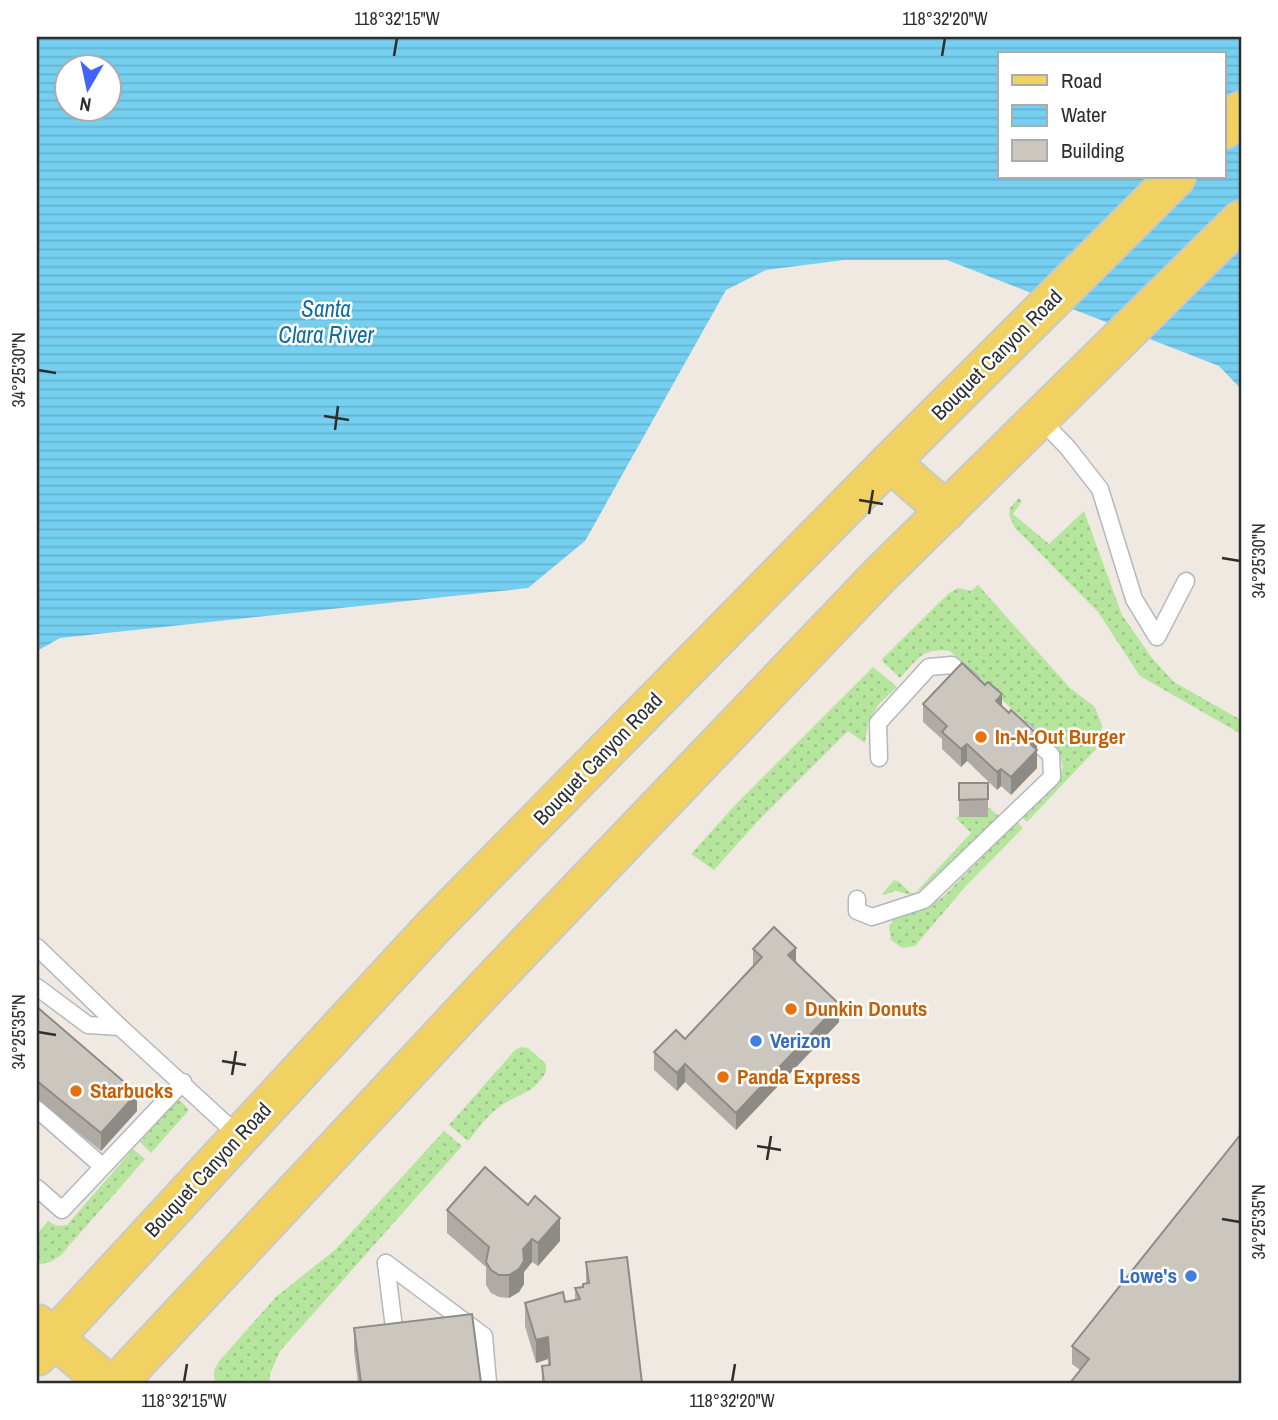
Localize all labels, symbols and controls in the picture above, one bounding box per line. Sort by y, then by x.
text: 118°32'15"W [354,6,440,31]
text: 118°32'20"W [902,6,988,31]
north arrow [52,52,122,122]
legend [998,52,1226,178]
text: Road [1061,66,1102,95]
text: N [78,91,93,119]
text: Water [1061,100,1107,129]
text: Building [1061,136,1125,165]
street label: Bouquet Canyon Road [925,283,1069,427]
water label: Santa Clara River [278,293,374,350]
text: 34°25'30"N [6,332,31,408]
text: 34°25'30"N [1246,523,1271,599]
street label: Bouquet Canyon Road [527,686,669,831]
place label: In-N-Out Burger [995,722,1125,751]
marker: In-N-Out Burger [973,729,989,745]
text: 34°25'35"N [6,994,31,1070]
place label: Dunkin Donuts [805,994,927,1023]
marker: Dunkin Donuts [783,1001,799,1017]
place label: Verizon [770,1026,831,1055]
marker: Verizon [748,1033,764,1049]
place label: Panda Express [737,1062,860,1091]
marker: Panda Express [715,1069,731,1085]
place label: Starbucks [90,1076,173,1105]
marker: Starbucks [68,1083,84,1099]
street label: Bouquet Canyon Road [138,1096,278,1243]
text: 34°25'35"N [1246,1184,1271,1260]
place label: Lowe's [1119,1261,1177,1290]
marker: Lowe's [1183,1268,1199,1284]
text: 118°32'15"W [141,1388,227,1413]
text: 118°32'20"W [689,1388,775,1413]

